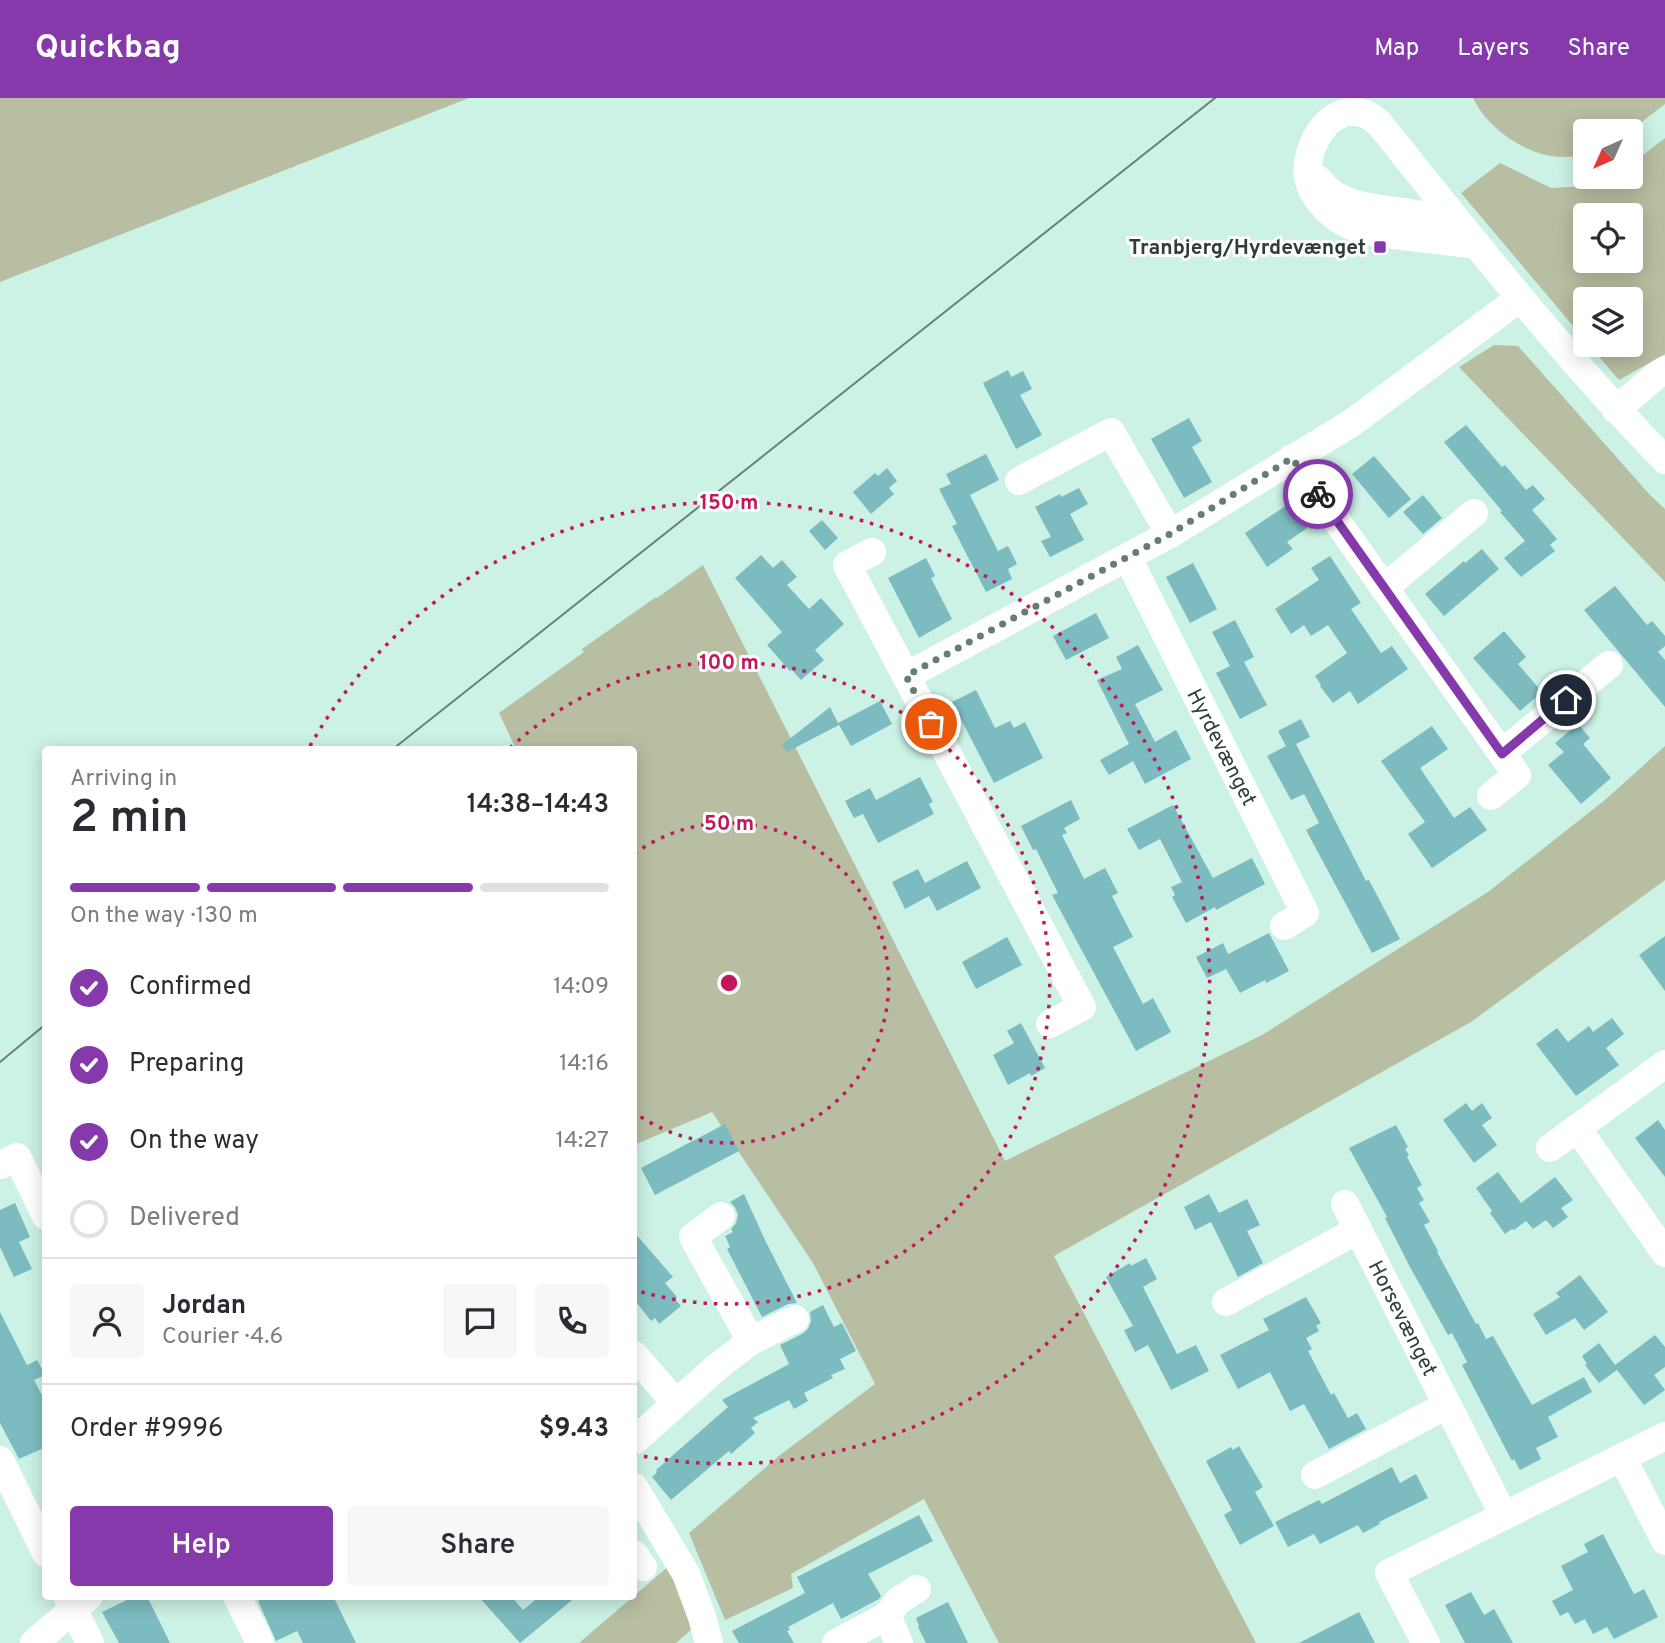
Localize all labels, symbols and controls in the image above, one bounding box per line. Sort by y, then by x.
text: Quickbag [35,28,181,70]
text: Map [1374,34,1419,64]
text: Layers [1457,34,1529,64]
text: Share [1567,34,1630,64]
north arrow [1573,119,1643,189]
map controls [1573,119,1643,357]
button: locate [1573,203,1643,273]
place label: Tranbjerg/Hyrdevænget [1129,235,1366,262]
marker: Tranbjerg/Hyrdevænget [1372,239,1388,255]
button: layers [1573,287,1643,357]
courier [1283,459,1353,529]
icon: bike [1299,475,1337,513]
text: 150 m [700,490,758,517]
text: 100 m [699,650,759,677]
pin [1536,670,1596,730]
icon: home [1547,681,1585,719]
street label: Hyrdevænget [1180,685,1262,811]
pin [901,694,961,754]
icon: bag [912,705,950,743]
text: Arriving in [70,765,177,794]
text: 14:38–14:43 [467,789,609,822]
text: 2 min [70,790,189,849]
text: 50 m [704,811,754,838]
text: On the way · 130 m [70,902,258,931]
icon: check [70,969,108,1007]
text: Confirmed [129,971,252,1004]
centre of rings [717,971,741,995]
text: 14:09 [553,973,609,1002]
icon: check [70,1046,108,1084]
text: Preparing [129,1048,244,1081]
text: 14:16 [559,1050,609,1079]
icon: check [70,1123,108,1161]
text: On the way [129,1125,259,1158]
text: 14:27 [556,1127,609,1156]
text: Delivered [129,1202,240,1235]
street label: Horsevænget [1361,1256,1442,1381]
button: person [70,1284,144,1358]
button: chat [443,1284,517,1358]
button: phone [535,1284,609,1358]
text: Jordan [162,1290,246,1323]
text: Courier · 4.6 [162,1323,283,1352]
text: Order #9996 [70,1413,223,1446]
text: $9.43 [539,1413,609,1446]
button: Help [70,1506,333,1586]
button: Share [347,1506,609,1586]

